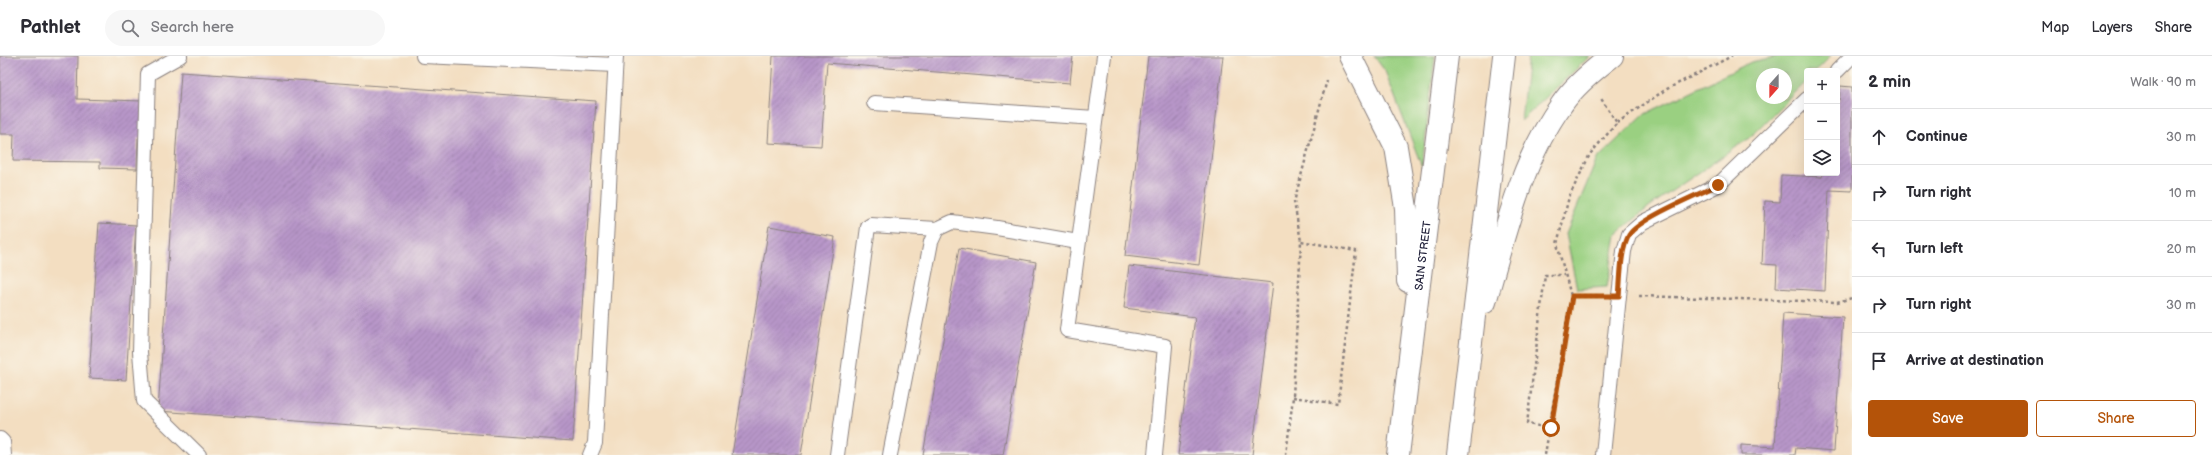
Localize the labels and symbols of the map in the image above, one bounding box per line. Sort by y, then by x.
north arrow [1756,68,1792,104]
route end [1709,176,1727,194]
street label: SAIN STREET [1412,220,1433,291]
route start [1542,419,1560,437]

